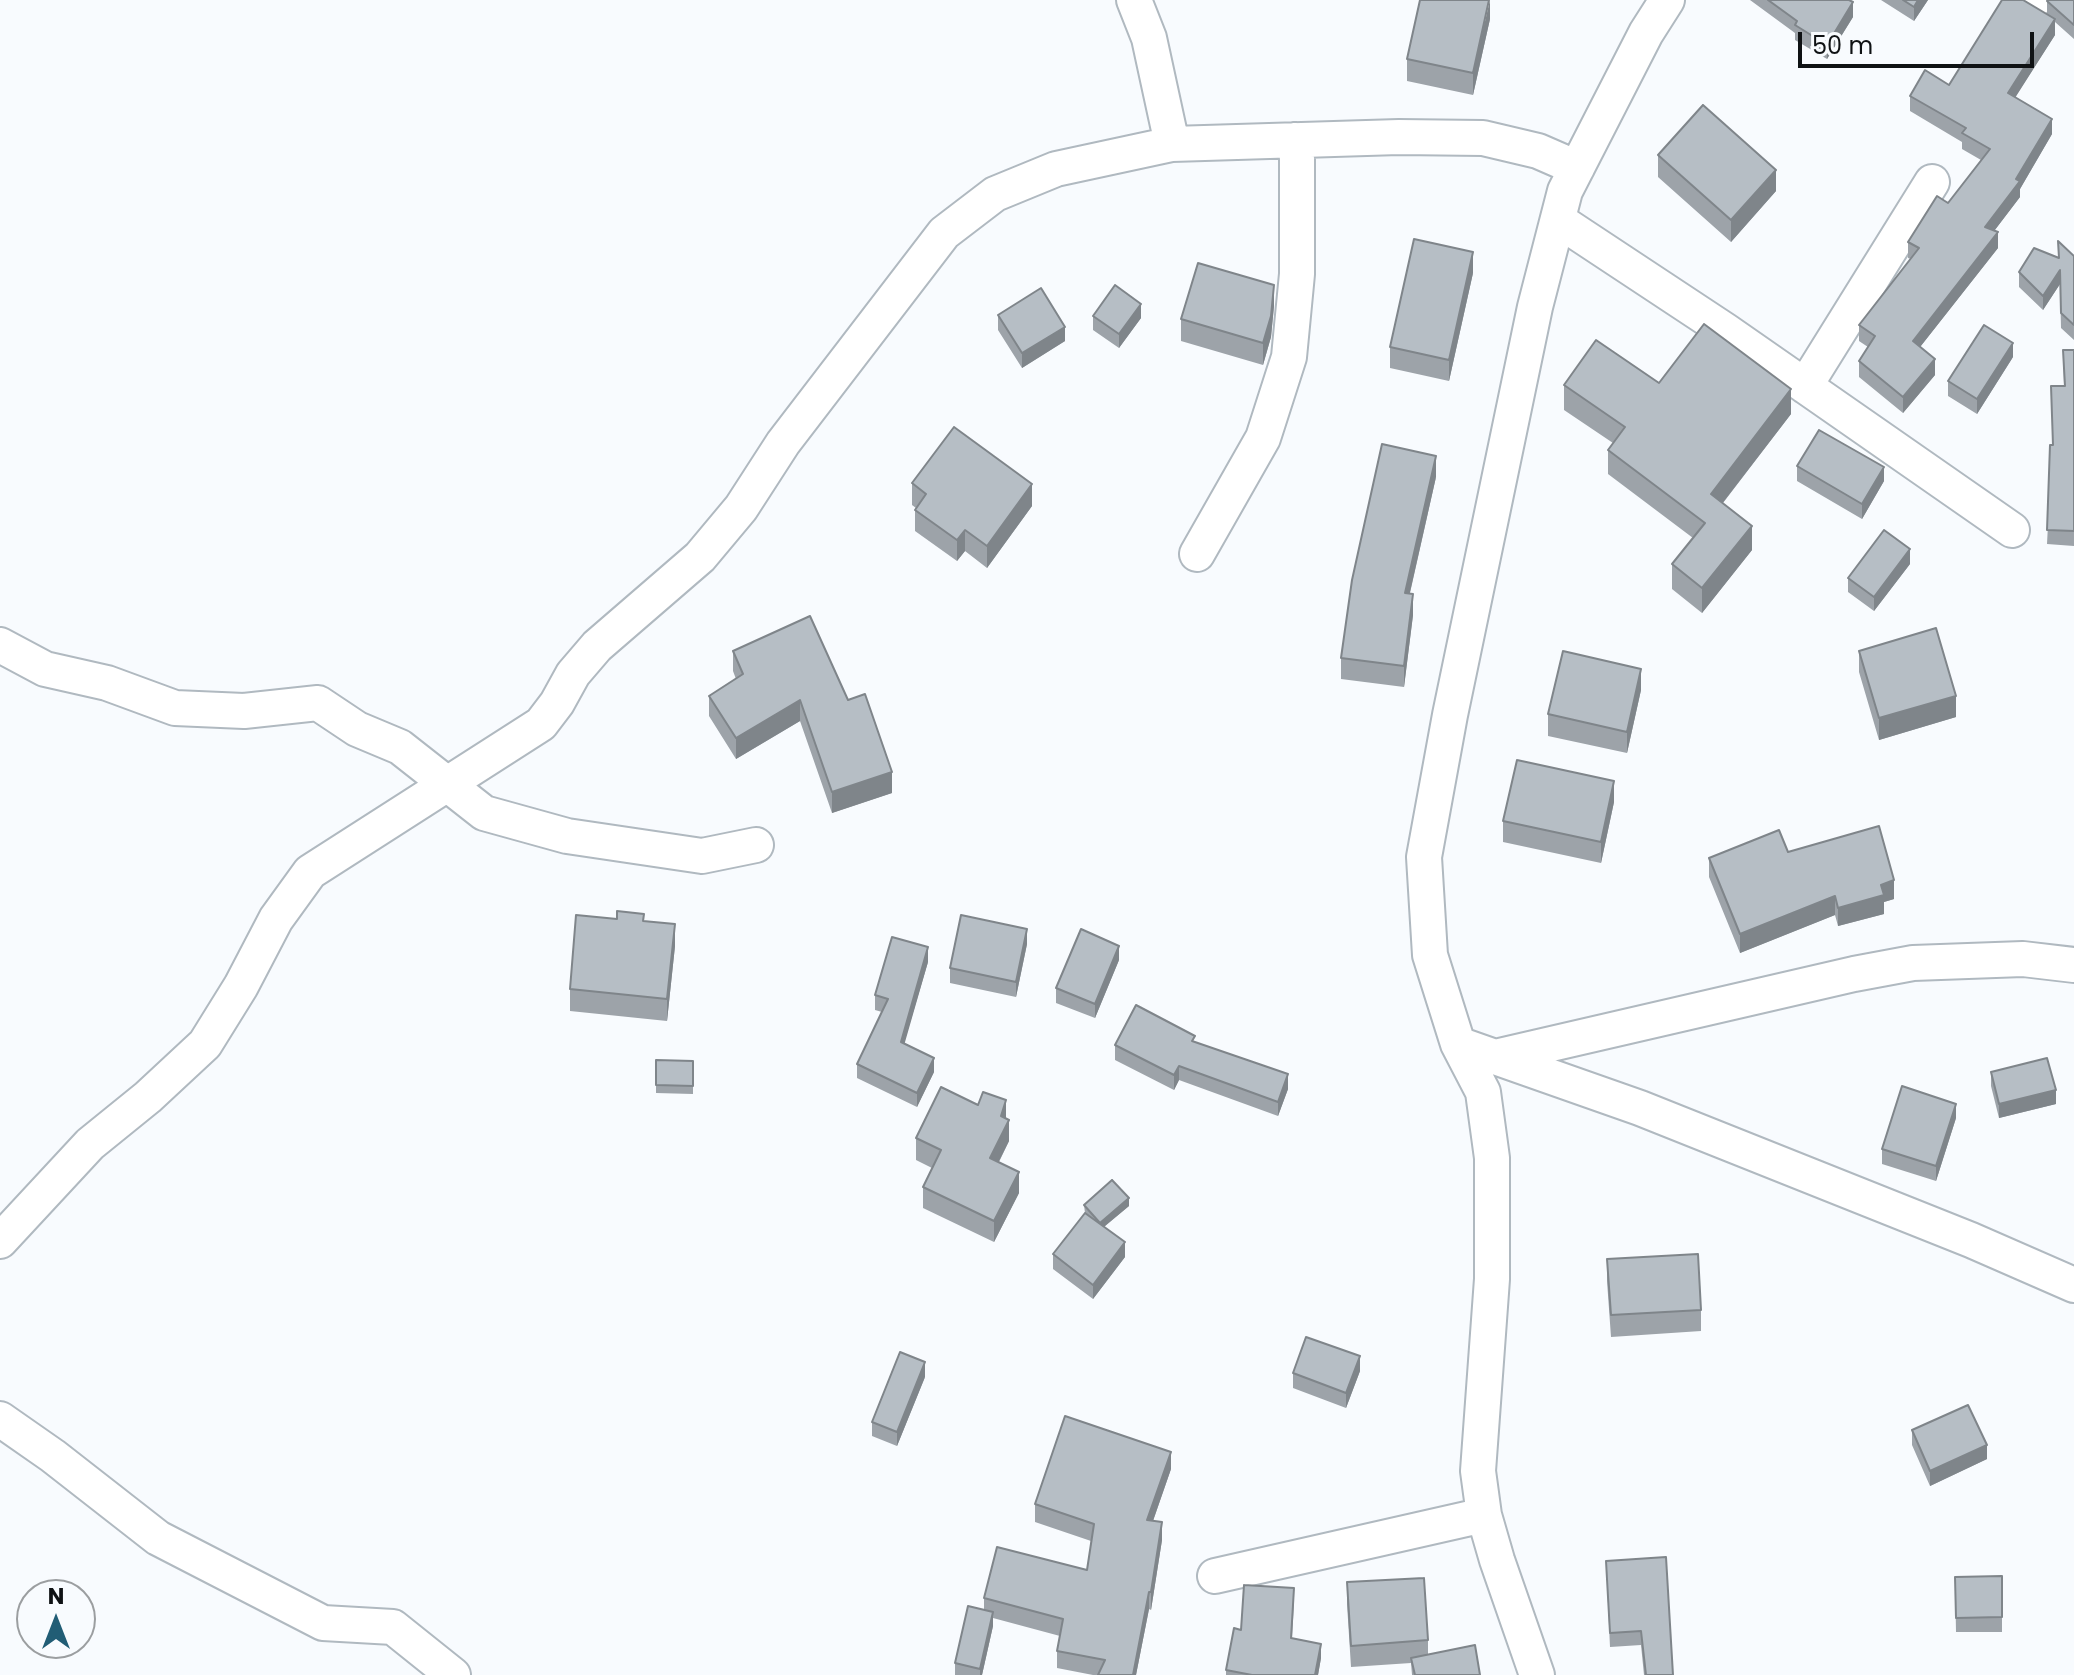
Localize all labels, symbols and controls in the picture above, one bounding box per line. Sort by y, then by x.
scale bar [1802,16,2038,66]
text: 50 m [1812,29,1873,62]
north arrow [16,1579,96,1659]
text: N [48,1581,64,1612]

